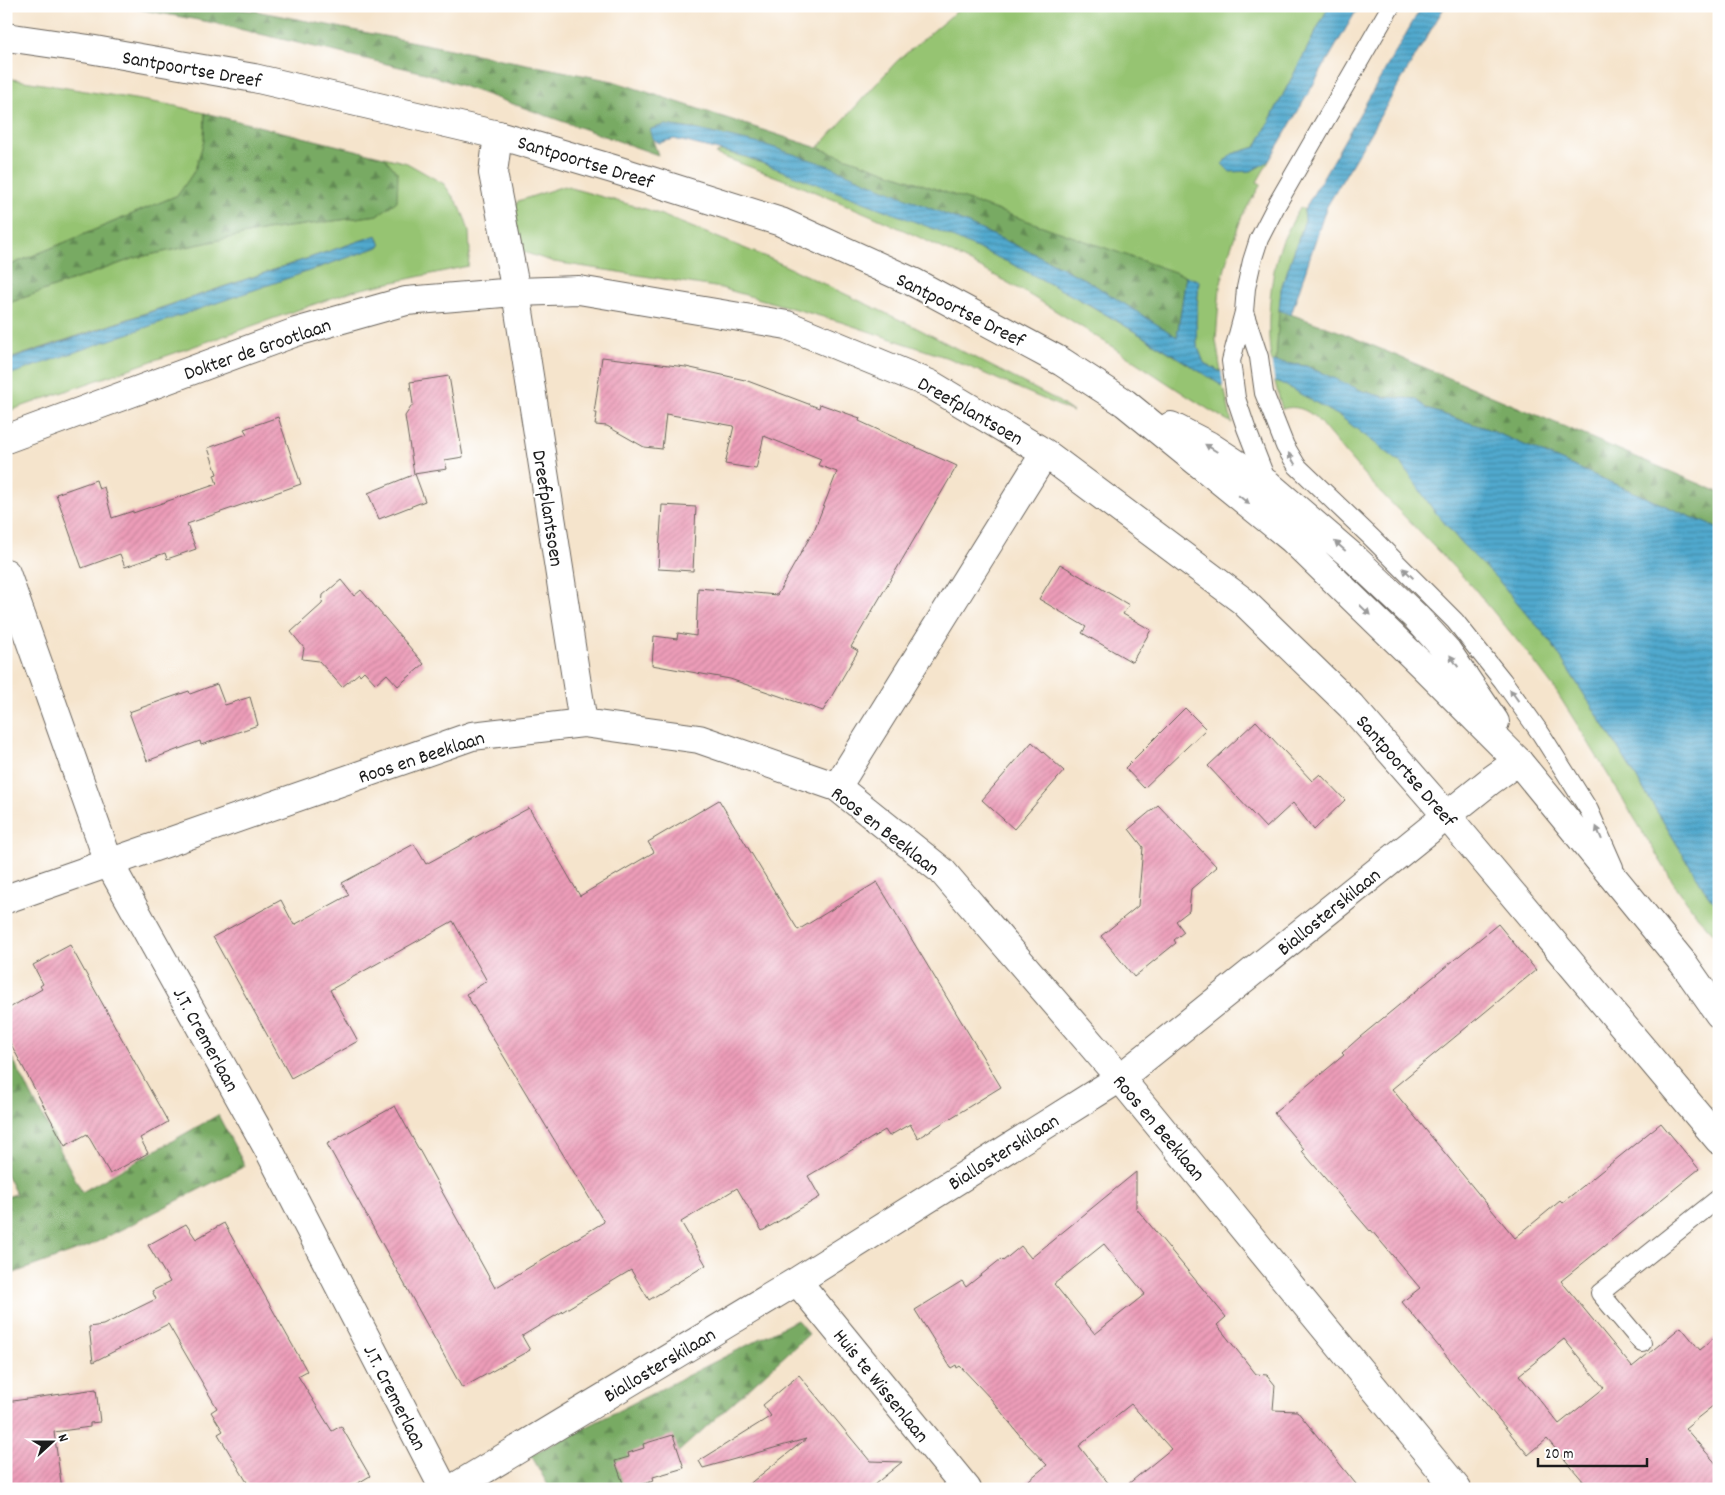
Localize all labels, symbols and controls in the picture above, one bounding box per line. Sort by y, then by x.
street label: Santpoortse Dreef [120,45,264,97]
street label: Santpoortse Dreef [514,130,657,198]
street label: Santpoortse Dreef [891,267,1030,357]
street label: Dokter de Grootlaan [181,313,335,389]
street label: Dreefplantsoen [912,371,1027,454]
one-way arrow [1205,443,1218,452]
street label: Dreefplantsoen [523,448,569,569]
one-way arrow [1288,452,1297,465]
one-way arrow [1237,495,1250,506]
one-way arrow [1335,540,1347,552]
one-way arrow [1402,567,1414,579]
one-way arrow [1358,604,1370,616]
one-way arrow [1449,654,1459,668]
one-way arrow [1509,688,1519,702]
street label: Santpoortse Dreef [1348,710,1462,835]
street label: Roos en Beeklaan [355,725,489,792]
street label: Roos en Beeklaan [824,781,944,884]
one-way arrow [1595,826,1603,840]
street label: Biallosterskilaan [1272,863,1388,964]
street label: J.T. Cremerlaan [164,983,245,1098]
street label: Roos en Beeklaan [1105,1070,1211,1188]
street label: Biallosterskilaan [944,1108,1065,1199]
street label: Biallosterskilaan [599,1322,722,1411]
street label: Huis te Wissenlaan [825,1324,934,1450]
street label: J.T. Cremerlaan [355,1341,432,1456]
north arrow [28,1418,78,1468]
text: N [52,1431,73,1445]
scale bar [1538,1435,1646,1467]
text: 20 m [1545,1444,1573,1466]

